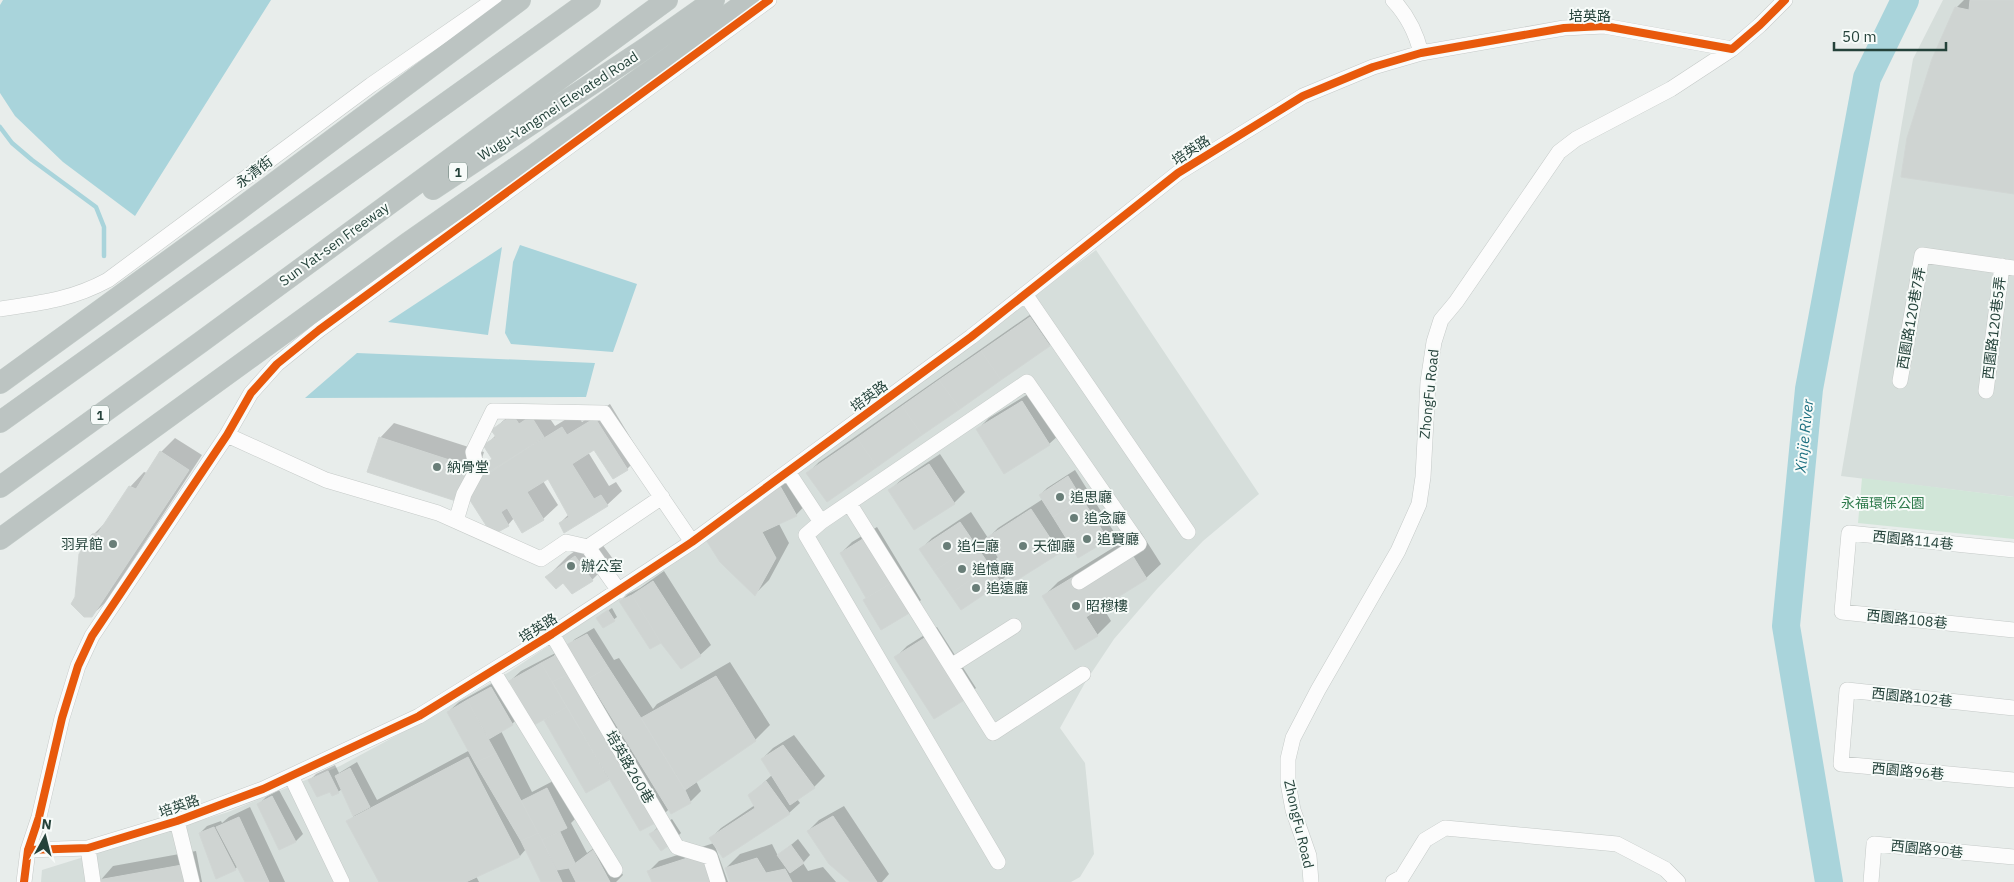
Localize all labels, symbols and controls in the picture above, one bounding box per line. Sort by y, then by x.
street label: 培英路 [1569,7,1611,25]
scale bar [1834,20,1946,52]
text: 50 m [1842,27,1877,46]
street label: Wugu-Yangmei Elevated Road [474,47,642,165]
street label: 培英路 [1168,131,1214,169]
street label: 永清街 [232,152,276,192]
road number: 1 [449,162,467,182]
street label: Sun Yat-sen Freeway [276,198,392,290]
street label: 西園路120巷7弄 [1893,265,1929,371]
street label: 西園路120巷5弄 [1979,275,2009,381]
street label: ZhongFu Road [1415,348,1443,440]
street label: 培英路 [847,376,891,416]
water label: Xinjie River [1791,398,1817,475]
road number: 1 [91,406,109,424]
place label: 納骨堂 [447,458,489,476]
marker: 納骨堂 [431,461,443,473]
place label: 追思廳 [1070,488,1112,506]
marker: 追思廳 [1054,491,1066,503]
park label: 永福環保公園 [1841,494,1925,512]
place label: 追念廳 [1084,509,1126,527]
marker: 追念廳 [1068,512,1080,524]
street label: 西園路114巷 [1872,527,1954,553]
place label: 追賢廳 [1097,530,1139,548]
marker: 追賢廳 [1081,533,1093,545]
place label: 羽昇館 [61,535,103,553]
place label: 追仁廳 [957,537,999,555]
place label: 天御廳 [1033,537,1075,555]
marker: 羽昇館 [107,538,119,550]
marker: 追仁廳 [941,540,953,552]
marker: 天御廳 [1017,540,1029,552]
place label: 辦公室 [581,557,623,575]
marker: 辦公室 [565,560,577,572]
place label: 追憶廳 [972,560,1014,578]
marker: 追憶廳 [956,563,968,575]
place label: 追遠廳 [986,579,1028,597]
marker: 追遠廳 [970,582,982,594]
place label: 昭穆樓 [1086,597,1128,615]
marker: 昭穆樓 [1070,600,1082,612]
street label: 西園路108巷 [1866,606,1948,632]
street label: 培英路 [515,609,561,647]
street label: 西園路102巷 [1871,684,1953,710]
street label: 培英路260巷 [602,727,658,807]
street label: 西園路96巷 [1871,759,1945,783]
street label: ZhongFu Road [1280,778,1318,870]
street label: 培英路 [156,791,202,821]
north arrow [20,812,70,862]
text: N [40,815,53,834]
street label: 西園路90巷 [1890,836,1964,862]

